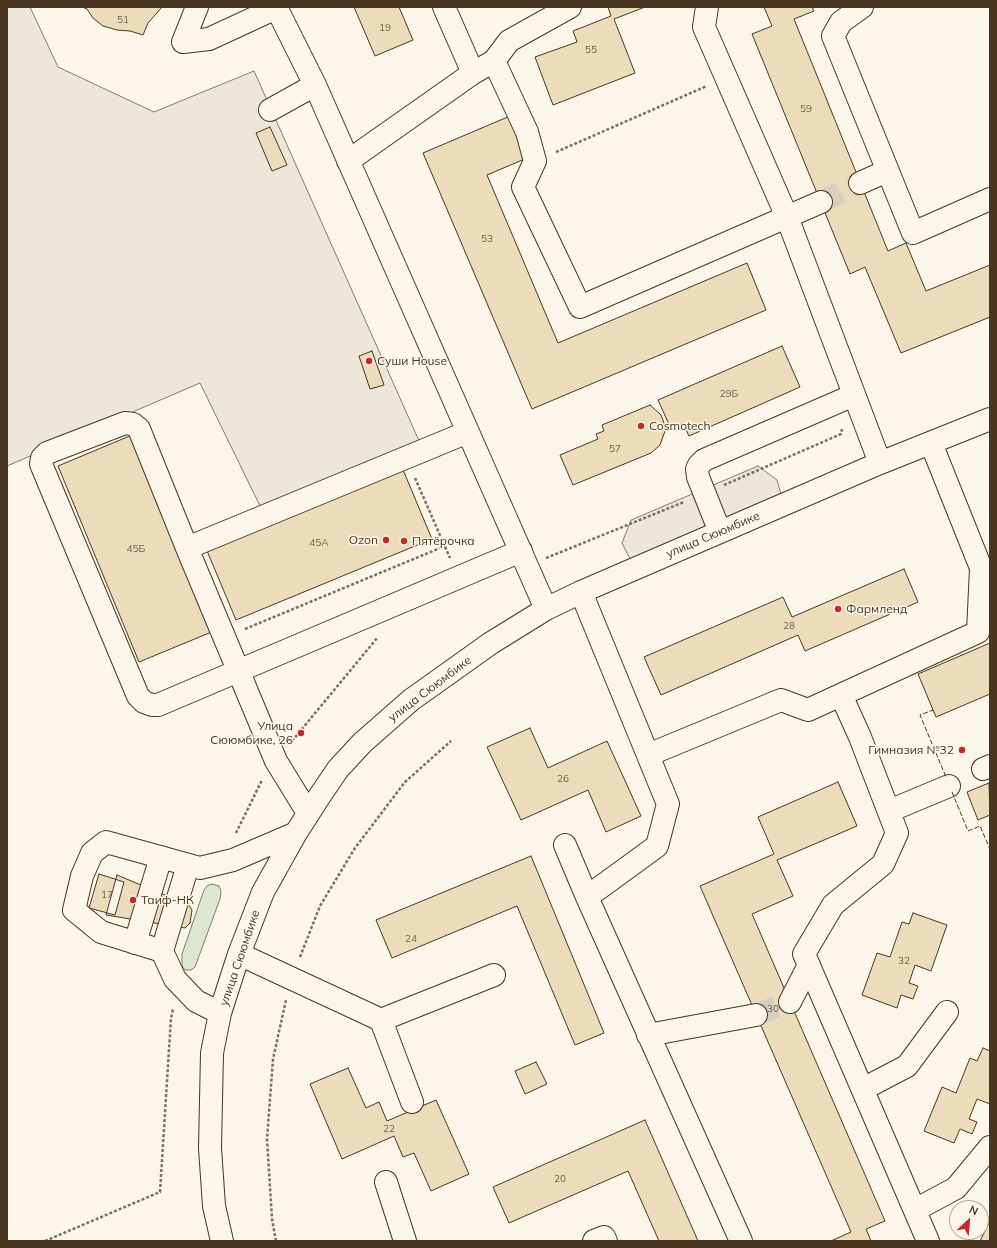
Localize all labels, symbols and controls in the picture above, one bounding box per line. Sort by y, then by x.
house number: 51 [117,14,129,26]
house number: 19 [379,22,391,34]
house number: 55 [585,44,597,56]
house number: 59 [800,103,812,115]
house number: 53 [481,233,493,245]
place label: Суши House [377,354,447,368]
marker: Суши House [364,356,374,366]
house number: 29Б [720,388,738,400]
place label: Cosmotech [649,419,711,433]
marker: Cosmotech [636,421,646,431]
house number: 57 [609,443,621,455]
street label: улица Сююмбике [664,509,762,561]
place label: Ozon [349,533,378,547]
place label: Пятёрочка [412,534,475,548]
marker: Ozon [381,535,391,545]
marker: Пятёрочка [399,536,409,546]
house number: 45А [309,537,329,549]
house number: 45Б [127,543,145,555]
place label: Фармленд [846,602,907,616]
marker: Фармленд [833,604,843,614]
house number: 28 [783,620,795,632]
street label: улица Сююмбике [386,653,474,725]
place label: Улица Сююмбике, 26 [210,719,293,747]
marker: Улица Сююмбике, 26 [296,728,306,738]
place label: Гимназия №32 [868,743,954,757]
marker: Гимназия №32 [957,745,967,755]
house number: 26 [557,773,569,785]
house number: 17 [101,889,113,901]
place label: Таиф-НК [141,893,194,907]
marker: Таиф-НК [128,895,138,905]
street label: улица Сююмбике [217,908,263,1008]
house number: 24 [405,933,417,945]
house number: 32 [898,955,910,967]
house number: 30 [767,1003,779,1015]
house number: 22 [383,1123,395,1135]
house number: 20 [554,1173,566,1185]
north arrow [949,1200,989,1240]
text: N [967,1202,981,1218]

